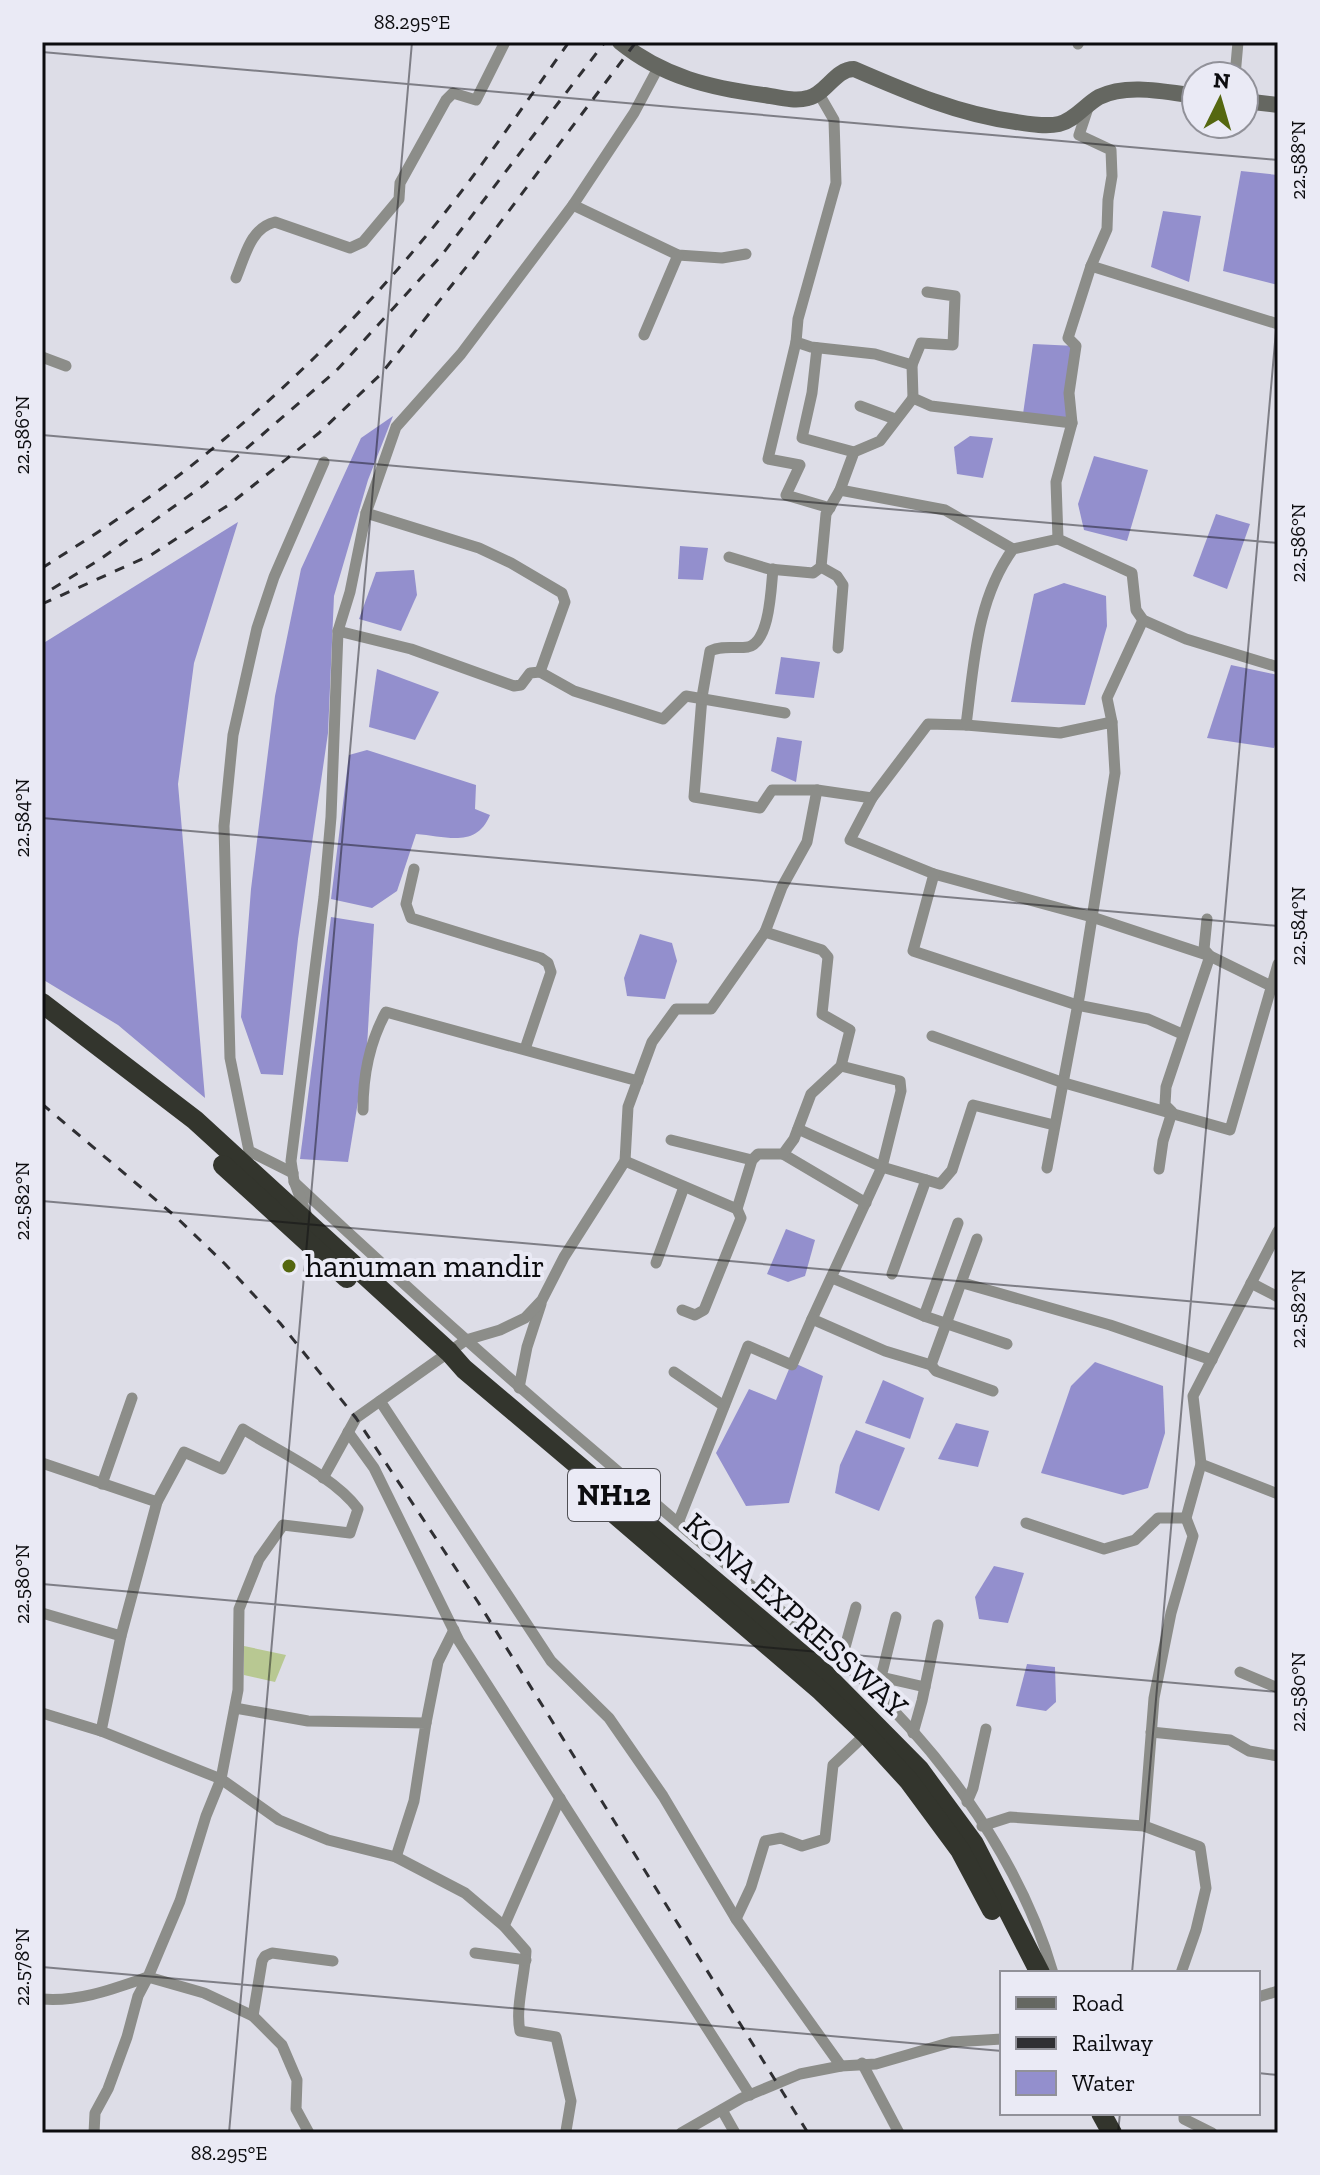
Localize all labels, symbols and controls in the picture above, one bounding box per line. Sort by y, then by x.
text: 88.295°E [374,10,450,34]
north arrow [1180,60,1260,140]
text: N [1212,66,1231,95]
text: 22.588°N [1286,120,1310,200]
text: 22.586°N [10,395,34,475]
text: 22.586°N [1286,503,1310,583]
text: 22.584°N [10,778,34,857]
text: 22.584°N [1286,886,1310,965]
text: 22.582°N [10,1161,34,1240]
place label: hanuman mandir [305,1247,545,1285]
marker: hanuman mandir [280,1257,298,1275]
text: 22.582°N [1286,1269,1310,1348]
road number: NH12 [568,1469,660,1521]
street label: KONA EXPRESSWAY [676,1505,916,1726]
text: 22.580°N [10,1544,34,1624]
text: 22.580°N [1286,1652,1310,1732]
text: 22.578°N [10,1928,34,2006]
legend [1000,1971,1260,2115]
text: Road [1072,1988,1124,2017]
text: Railway [1072,2028,1154,2057]
text: Water [1072,2068,1135,2097]
text: 88.295°E [191,2141,267,2165]

